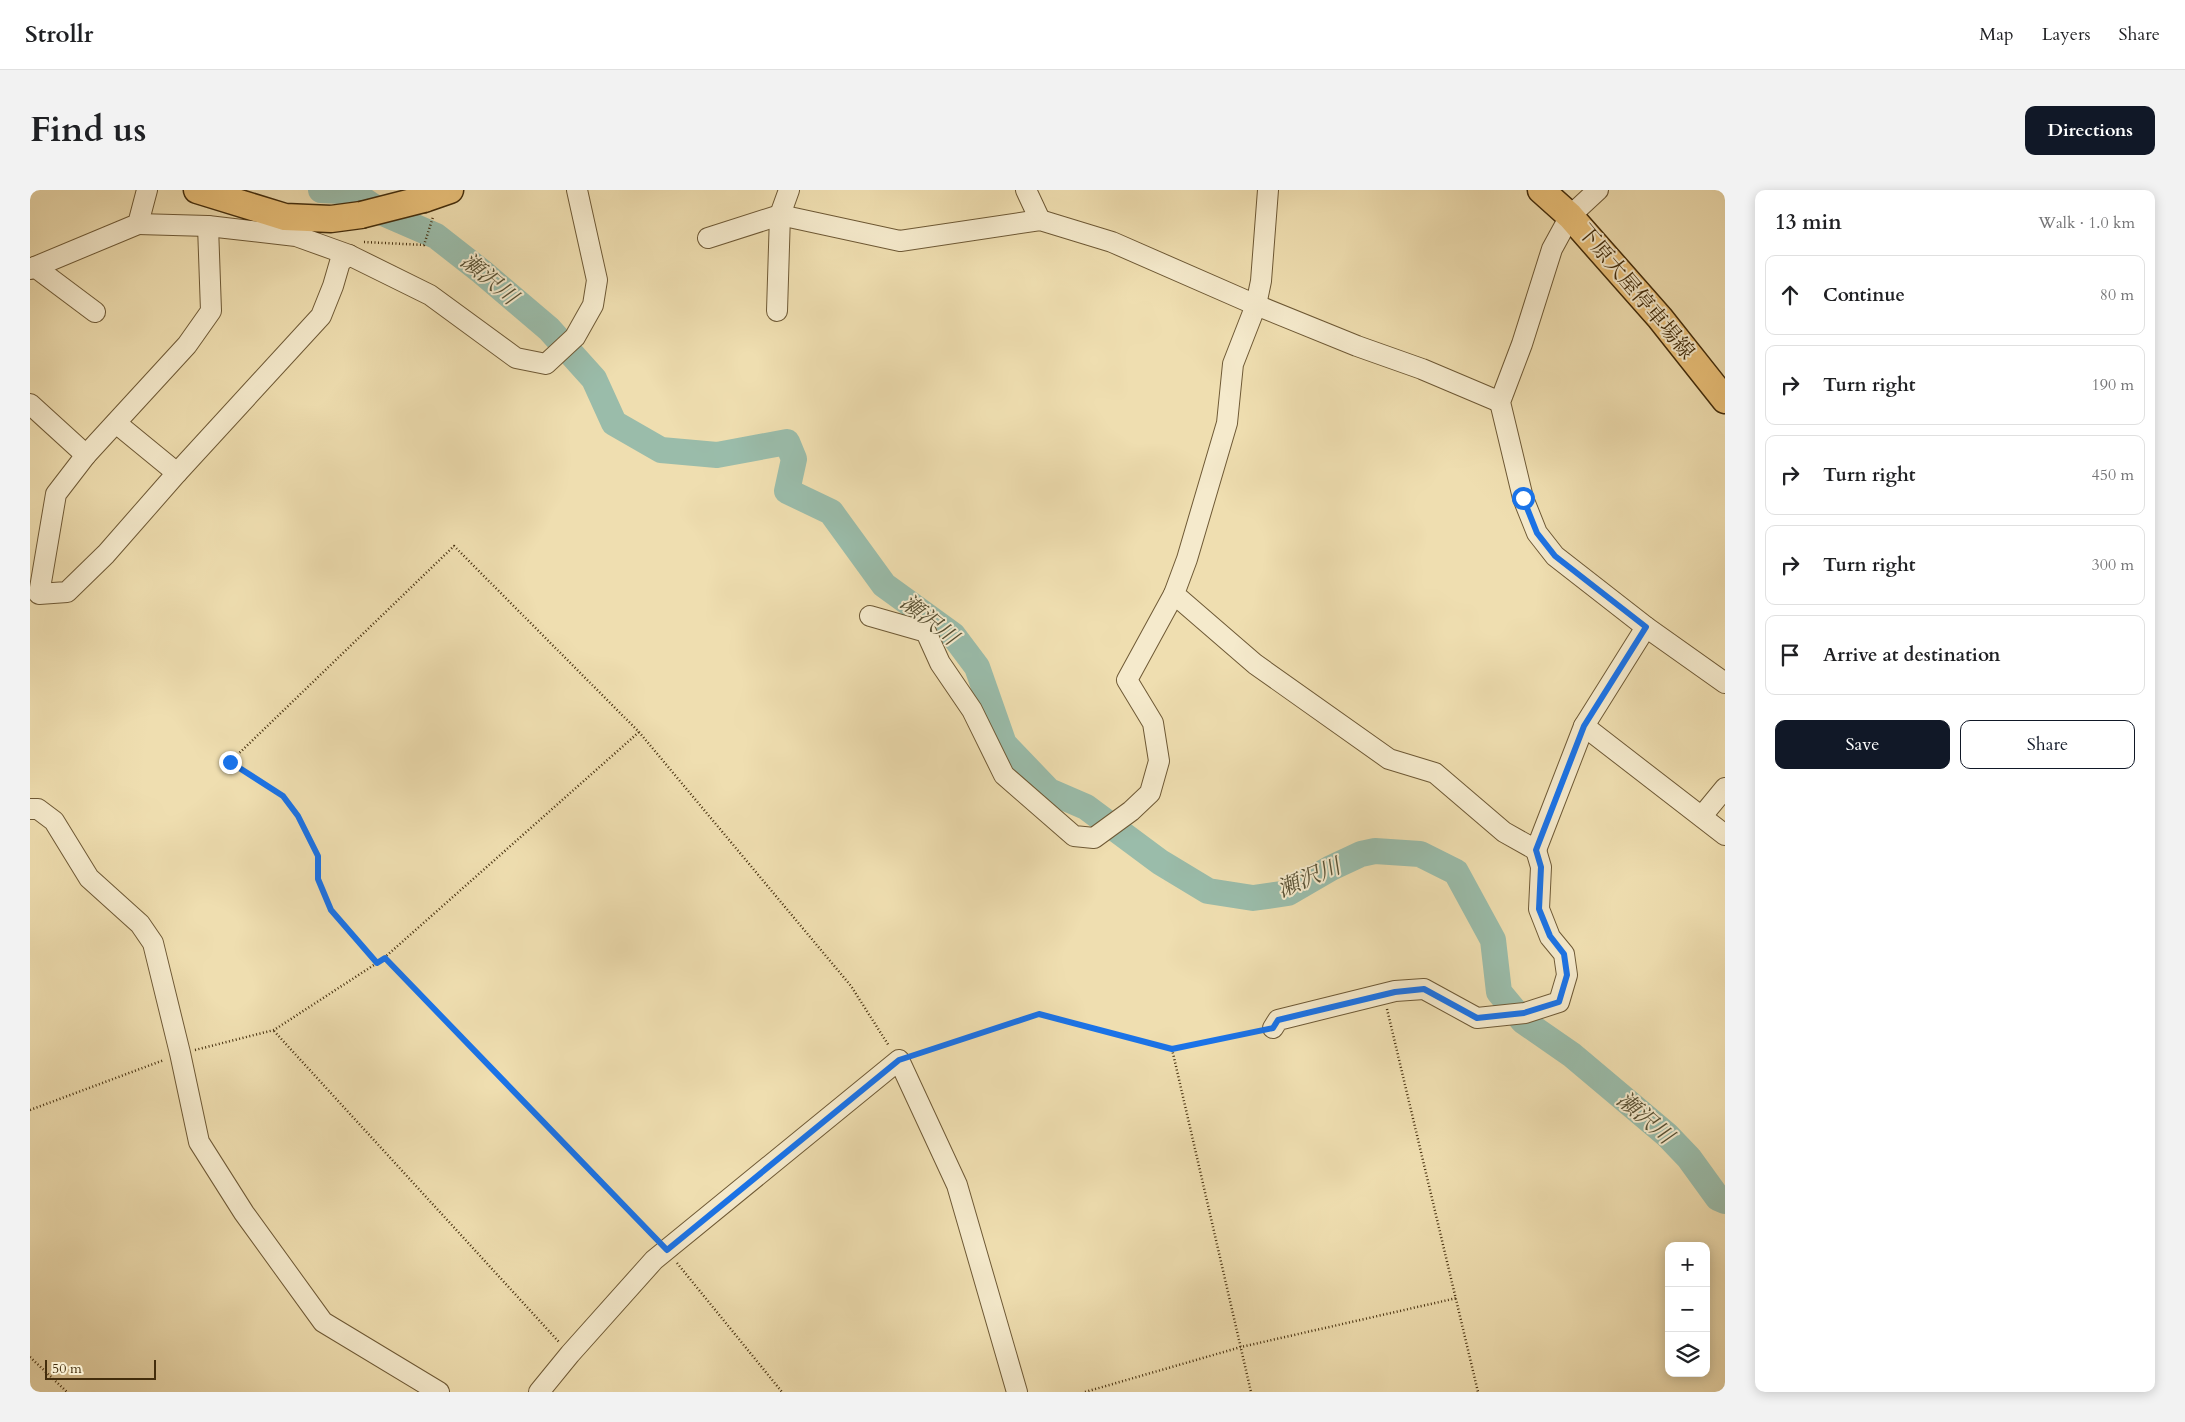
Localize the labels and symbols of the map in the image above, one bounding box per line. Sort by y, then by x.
street label: 下原大屋停車場線 [1571,218,1701,366]
water label: 瀬沢川 [454,246,525,313]
route start [1512,487,1535,510]
water label: 瀬沢川 [894,588,966,654]
route end [219,751,242,774]
water label: 瀬沢川 [1273,851,1347,905]
water label: 瀬沢川 [1610,1085,1681,1152]
scale bar [45,1357,156,1380]

